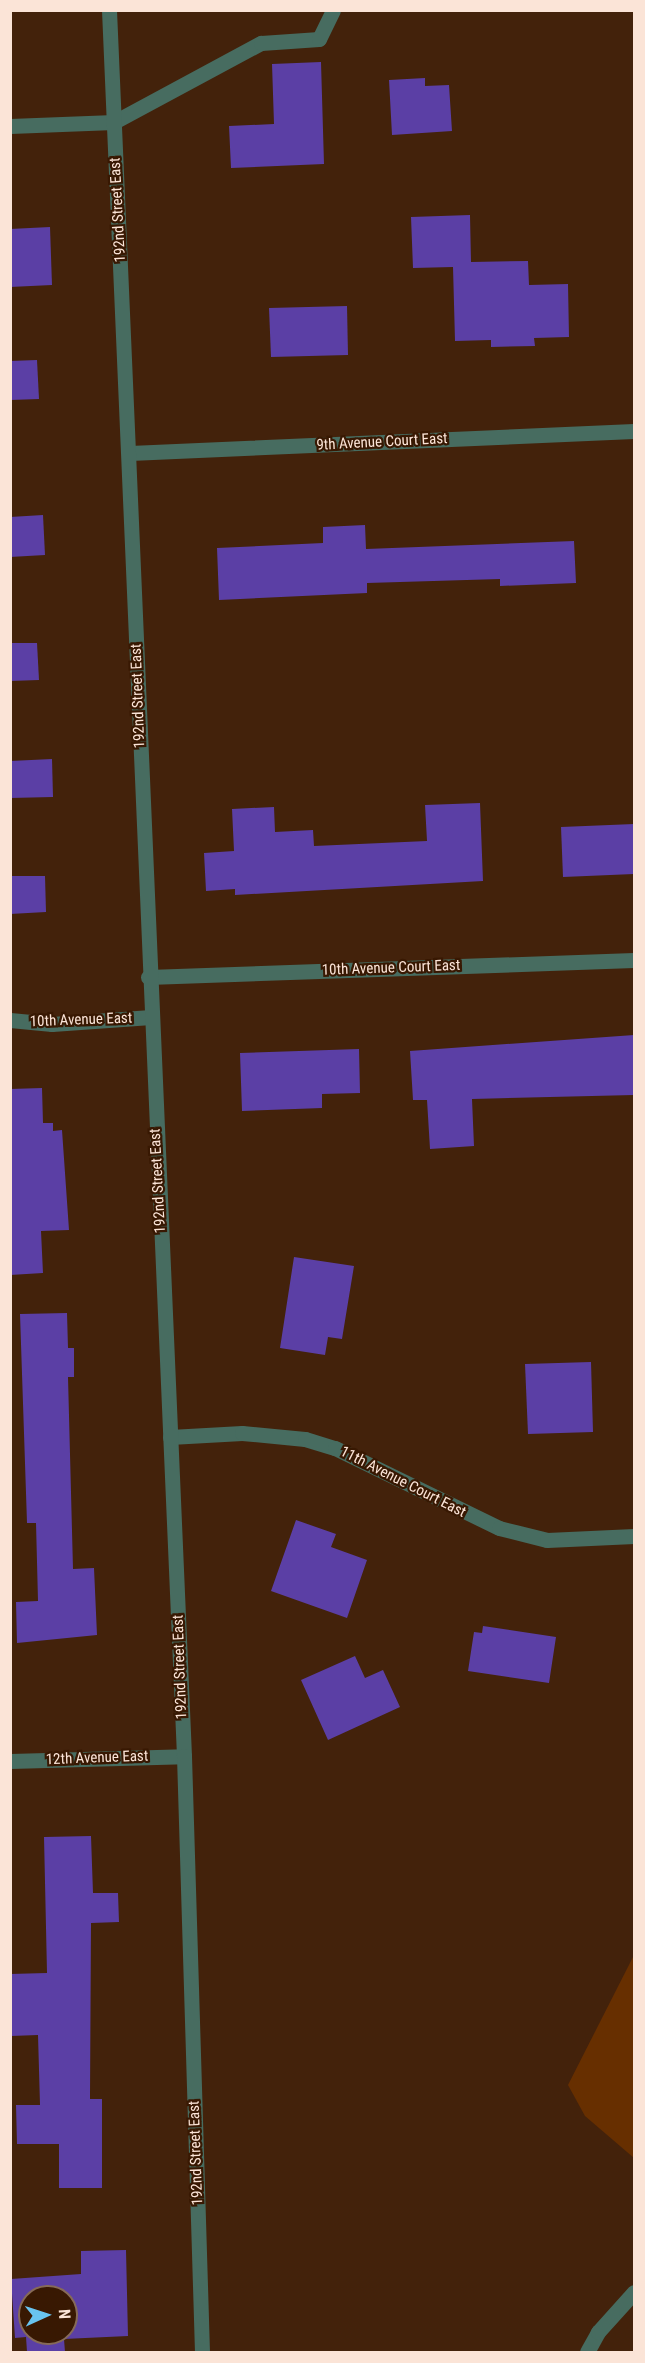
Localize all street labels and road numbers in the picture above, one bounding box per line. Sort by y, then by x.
street label: 192nd Street East [106,157,130,263]
street label: 9th Avenue Court East [316,430,448,454]
street label: 192nd Street East [127,643,149,749]
street label: 10th Avenue Court East [321,957,461,979]
street label: 10th Avenue East [29,1009,133,1031]
street label: 192nd Street East [146,1128,170,1234]
street label: 11th Avenue Court East [337,1443,469,1521]
street label: 192nd Street East [169,1614,191,1720]
street label: 12th Avenue East [45,1747,149,1769]
street label: 192nd Street East [185,2100,207,2206]

